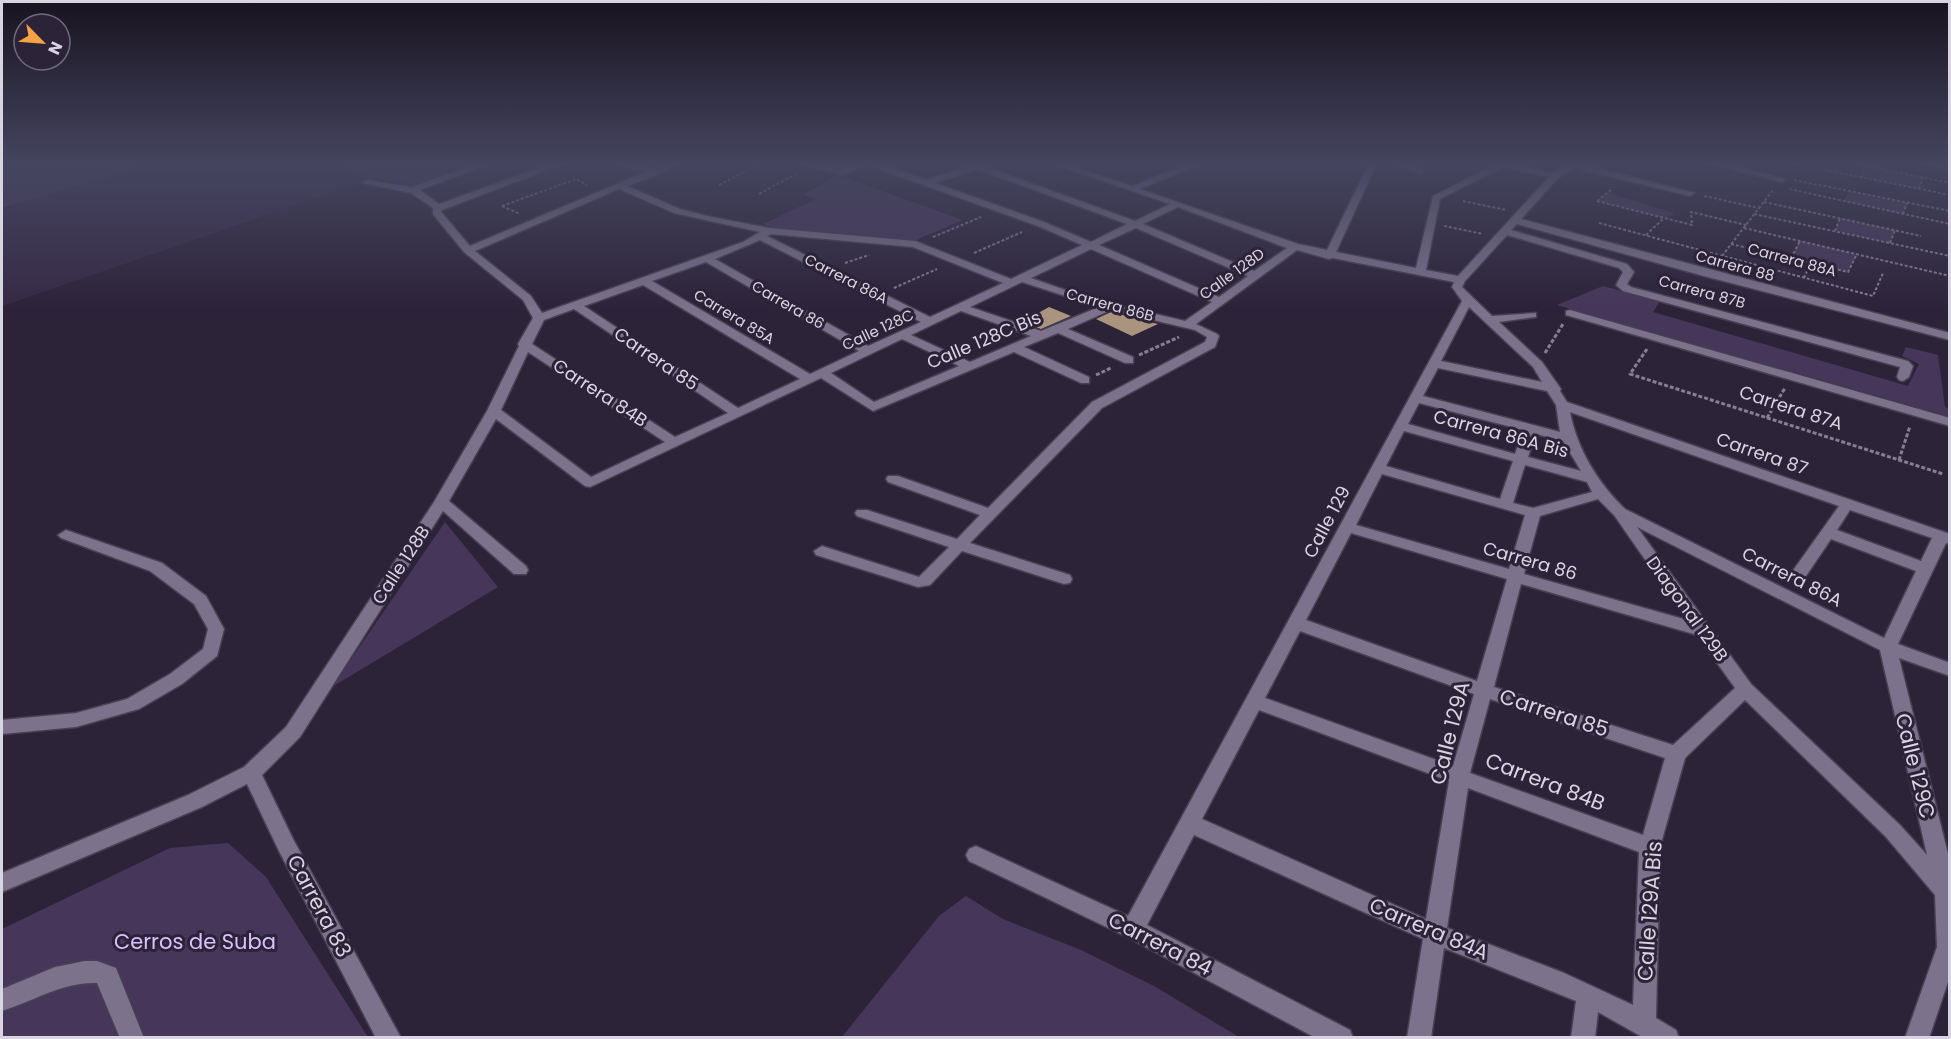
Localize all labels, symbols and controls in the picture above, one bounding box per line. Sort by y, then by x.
north arrow [12,12,72,72]
text: N [42,38,68,58]
street label: Carrera 88A [1745,238,1839,281]
street label: Calle 128D [1195,243,1269,304]
street label: Carrera 88 [1693,245,1777,286]
street label: Carrera 86A [801,249,892,309]
street label: Carrera 87B [1657,270,1748,313]
street label: Carrera 86 [748,275,829,334]
street label: Carrera 86B [1064,283,1156,326]
street label: Carrera 85A [690,284,779,349]
street label: Calle 128C [839,304,917,355]
street label: Calle 128C Bis [923,304,1045,375]
street label: Carrera 85 [609,321,703,396]
street label: Carrera 84B [548,353,652,432]
street label: Carrera 87A [1736,379,1846,436]
street label: Carrera 86A Bis [1431,403,1571,464]
street label: Carrera 87 [1713,426,1812,481]
street label: Calle 129 [1297,481,1356,562]
street label: Calle 128B [366,520,435,609]
street label: Carrera 86 [1480,535,1580,586]
street label: Carrera 86A [1738,541,1847,612]
street label: Diagonal 129B [1641,551,1734,666]
street label: Calle 129A [1423,678,1476,788]
street label: Carrera 85 [1496,681,1612,744]
street label: Calle 129C [1888,710,1943,822]
street label: Carrera 84B [1481,745,1609,818]
street label: Calle 129A Bis [1630,840,1669,982]
street label: Carrera 83 [280,849,359,962]
street label: Carrera 84A [1365,890,1493,967]
street label: Carrera 84 [1103,905,1217,982]
park label: Cerros de Suba [114,927,276,956]

